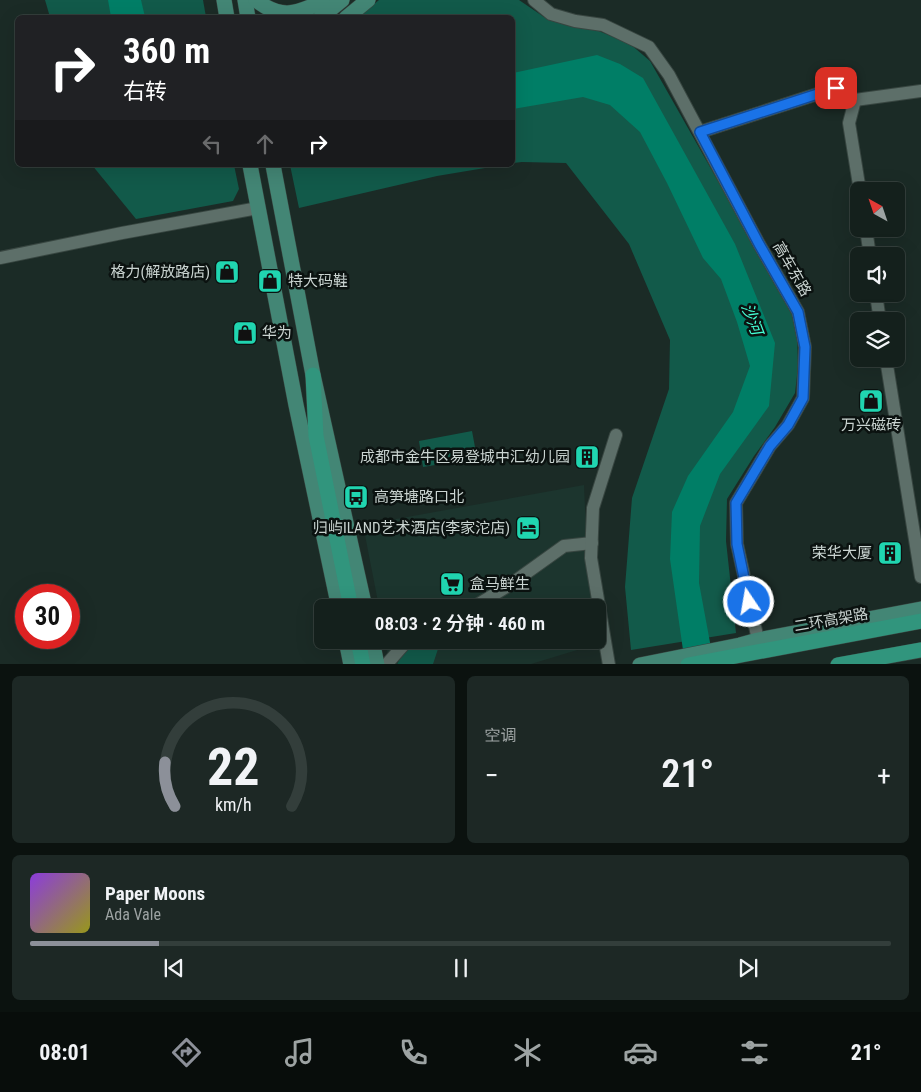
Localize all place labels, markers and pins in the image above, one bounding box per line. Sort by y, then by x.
pin [815,67,857,109]
shop icon: 格力(解放路店) [214,259,240,285]
place label: 格力(解放路店) [111,263,210,281]
shop icon: 特大码鞋 [257,268,283,294]
place label: 特大码鞋 [288,272,348,290]
shop icon: 华为 [232,320,258,346]
place label: 华为 [262,324,292,342]
shop icon: 万兴磁砖 [858,388,884,414]
place label: 万兴磁砖 [841,416,901,434]
building icon: 成都市金牛区易登城中汇幼儿园 [574,444,600,470]
place label: 成都市金牛区易登城中汇幼儿园 [360,448,570,466]
bus stop icon: 高笋塘路口北 [343,484,369,510]
place label: 高笋塘路口北 [374,488,464,506]
hotel icon: 归屿ILAND艺术酒店(李家沱店) [515,515,541,541]
place label: 归屿ILAND艺术酒店(李家沱店) [313,519,510,537]
building icon: 荣华大厦 [877,540,903,566]
place label: 荣华大厦 [812,544,872,562]
supermarket icon: 盒马鲜生 [439,571,465,597]
place label: 盒马鲜生 [470,575,530,593]

